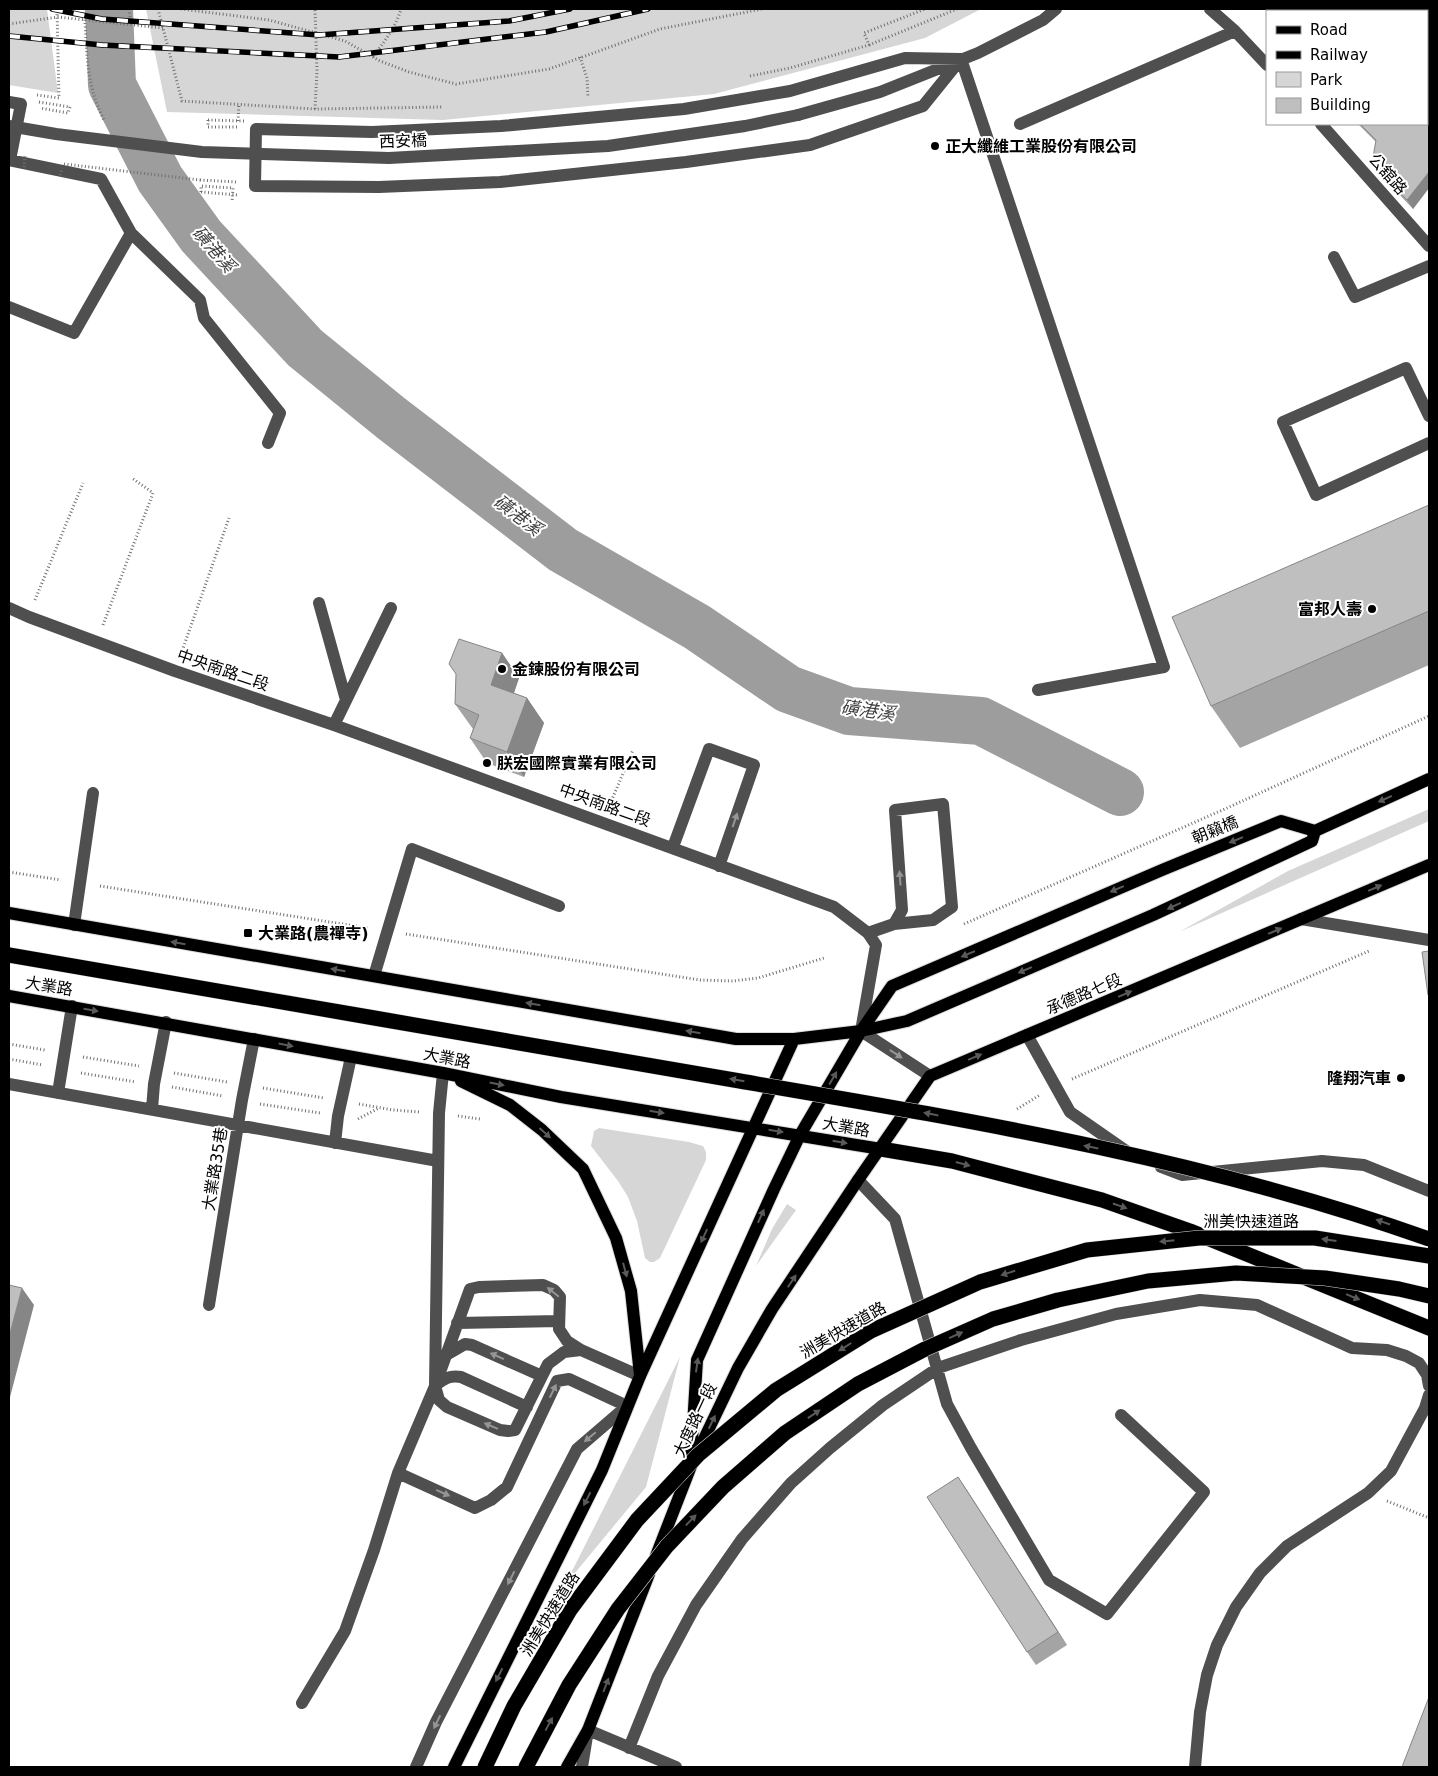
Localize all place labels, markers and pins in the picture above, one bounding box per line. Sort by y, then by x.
place label: 正大纖維工業股份有限公司 [945,137,1137,156]
marker: 正大纖維工業股份有限公司 [929,140,941,152]
place label: 富邦人壽 [1298,600,1362,619]
marker: 富邦人壽 [1366,603,1378,615]
place label: 金鍊股份有限公司 [512,660,640,679]
marker: 金鍊股份有限公司 [496,663,508,675]
place label: 朕宏國際實業有限公司 [497,754,657,773]
marker: 朕宏國際實業有限公司 [481,757,493,769]
place label: 大業路(農禪寺) [258,924,369,943]
marker: 大業路(農禪寺) [242,927,254,939]
place label: 隆翔汽車 [1327,1069,1391,1088]
marker: 隆翔汽車 [1395,1072,1407,1084]

